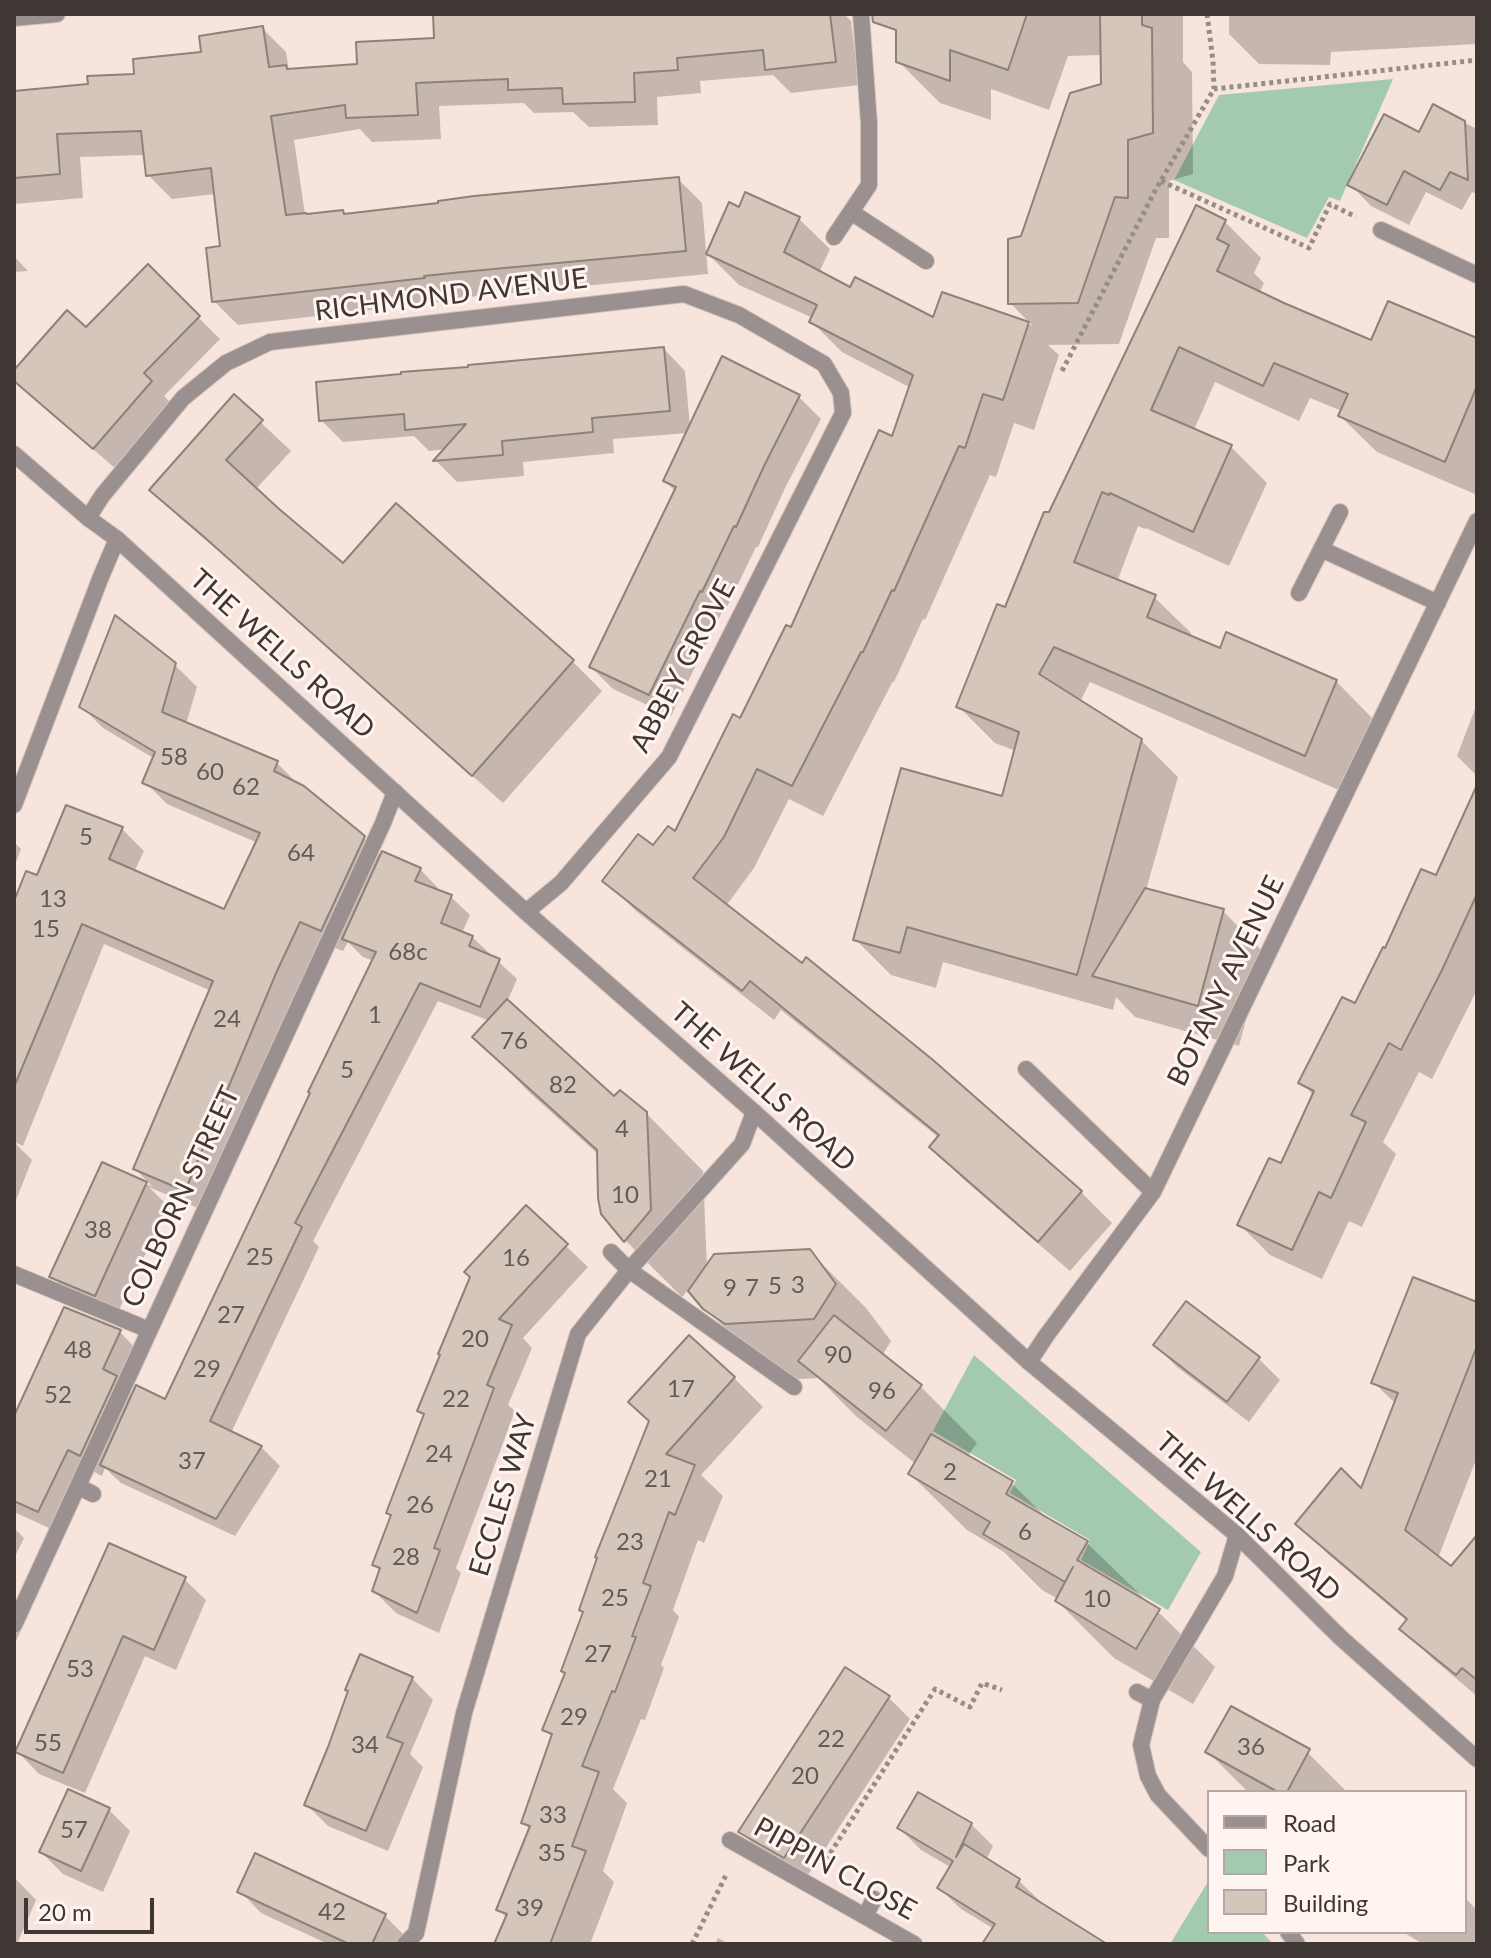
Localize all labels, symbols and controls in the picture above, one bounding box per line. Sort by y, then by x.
street label: RICHMOND AVENUE [313,262,589,328]
street label: THE WELLS ROAD [183,562,381,746]
street label: ABBEY GROVE [623,574,743,758]
house number: 58 [160,743,188,771]
house number: 60 [196,758,224,786]
house number: 62 [232,773,260,801]
house number: 5 [79,823,93,851]
house number: 64 [287,839,315,867]
street label: BOTANY AVENUE [1161,870,1291,1092]
house number: 13 [39,885,67,913]
house number: 15 [32,915,60,943]
house number: 68c [388,938,428,966]
street label: THE WELLS ROAD [664,995,862,1179]
house number: 1 [368,1001,382,1029]
house number: 24 [213,1005,241,1033]
house number: 76 [500,1027,528,1055]
house number: 5 [340,1056,354,1084]
house number: 82 [549,1071,577,1099]
street label: COLBORN STREET [115,1081,247,1313]
house number: 4 [615,1115,629,1143]
house number: 10 [611,1181,639,1209]
house number: 38 [84,1216,112,1244]
house number: 25 [246,1243,274,1271]
house number: 16 [502,1244,530,1272]
house number: 3 [791,1271,805,1299]
house number: 5 [768,1272,782,1300]
house number: 9 [723,1274,737,1302]
house number: 7 [745,1274,759,1302]
house number: 27 [217,1301,245,1329]
house number: 20 [461,1325,489,1353]
house number: 48 [64,1336,92,1364]
house number: 90 [824,1341,852,1369]
house number: 29 [193,1355,221,1383]
house number: 17 [667,1375,695,1403]
house number: 96 [868,1377,896,1405]
house number: 52 [44,1381,72,1409]
house number: 22 [442,1385,470,1413]
street label: ECCLES WAY [462,1410,544,1580]
street label: THE WELLS ROAD [1149,1425,1347,1609]
house number: 24 [425,1440,453,1468]
house number: 37 [178,1447,206,1475]
house number: 2 [943,1458,957,1486]
house number: 21 [644,1465,672,1493]
house number: 26 [406,1491,434,1519]
house number: 6 [1018,1518,1032,1546]
house number: 23 [616,1528,644,1556]
house number: 28 [392,1543,420,1571]
house number: 25 [601,1584,629,1612]
house number: 10 [1083,1585,1111,1613]
house number: 27 [584,1640,612,1668]
house number: 53 [66,1655,94,1683]
house number: 29 [560,1703,588,1731]
house number: 22 [817,1725,845,1753]
house number: 55 [34,1729,62,1757]
house number: 34 [351,1731,379,1759]
house number: 36 [1237,1733,1265,1761]
house number: 20 [791,1762,819,1790]
legend [1207,1790,1467,1934]
house number: 33 [539,1801,567,1829]
text: Road [1283,1808,1336,1837]
street label: PIPPIN CLOSE [748,1811,922,1927]
house number: 57 [60,1816,88,1844]
house number: 35 [538,1839,566,1867]
text: Park [1283,1848,1330,1877]
scale bar [28,1882,158,1932]
text: Building [1283,1888,1368,1917]
house number: 39 [516,1894,544,1922]
text: 20 m [38,1897,92,1926]
house number: 42 [318,1898,346,1926]

